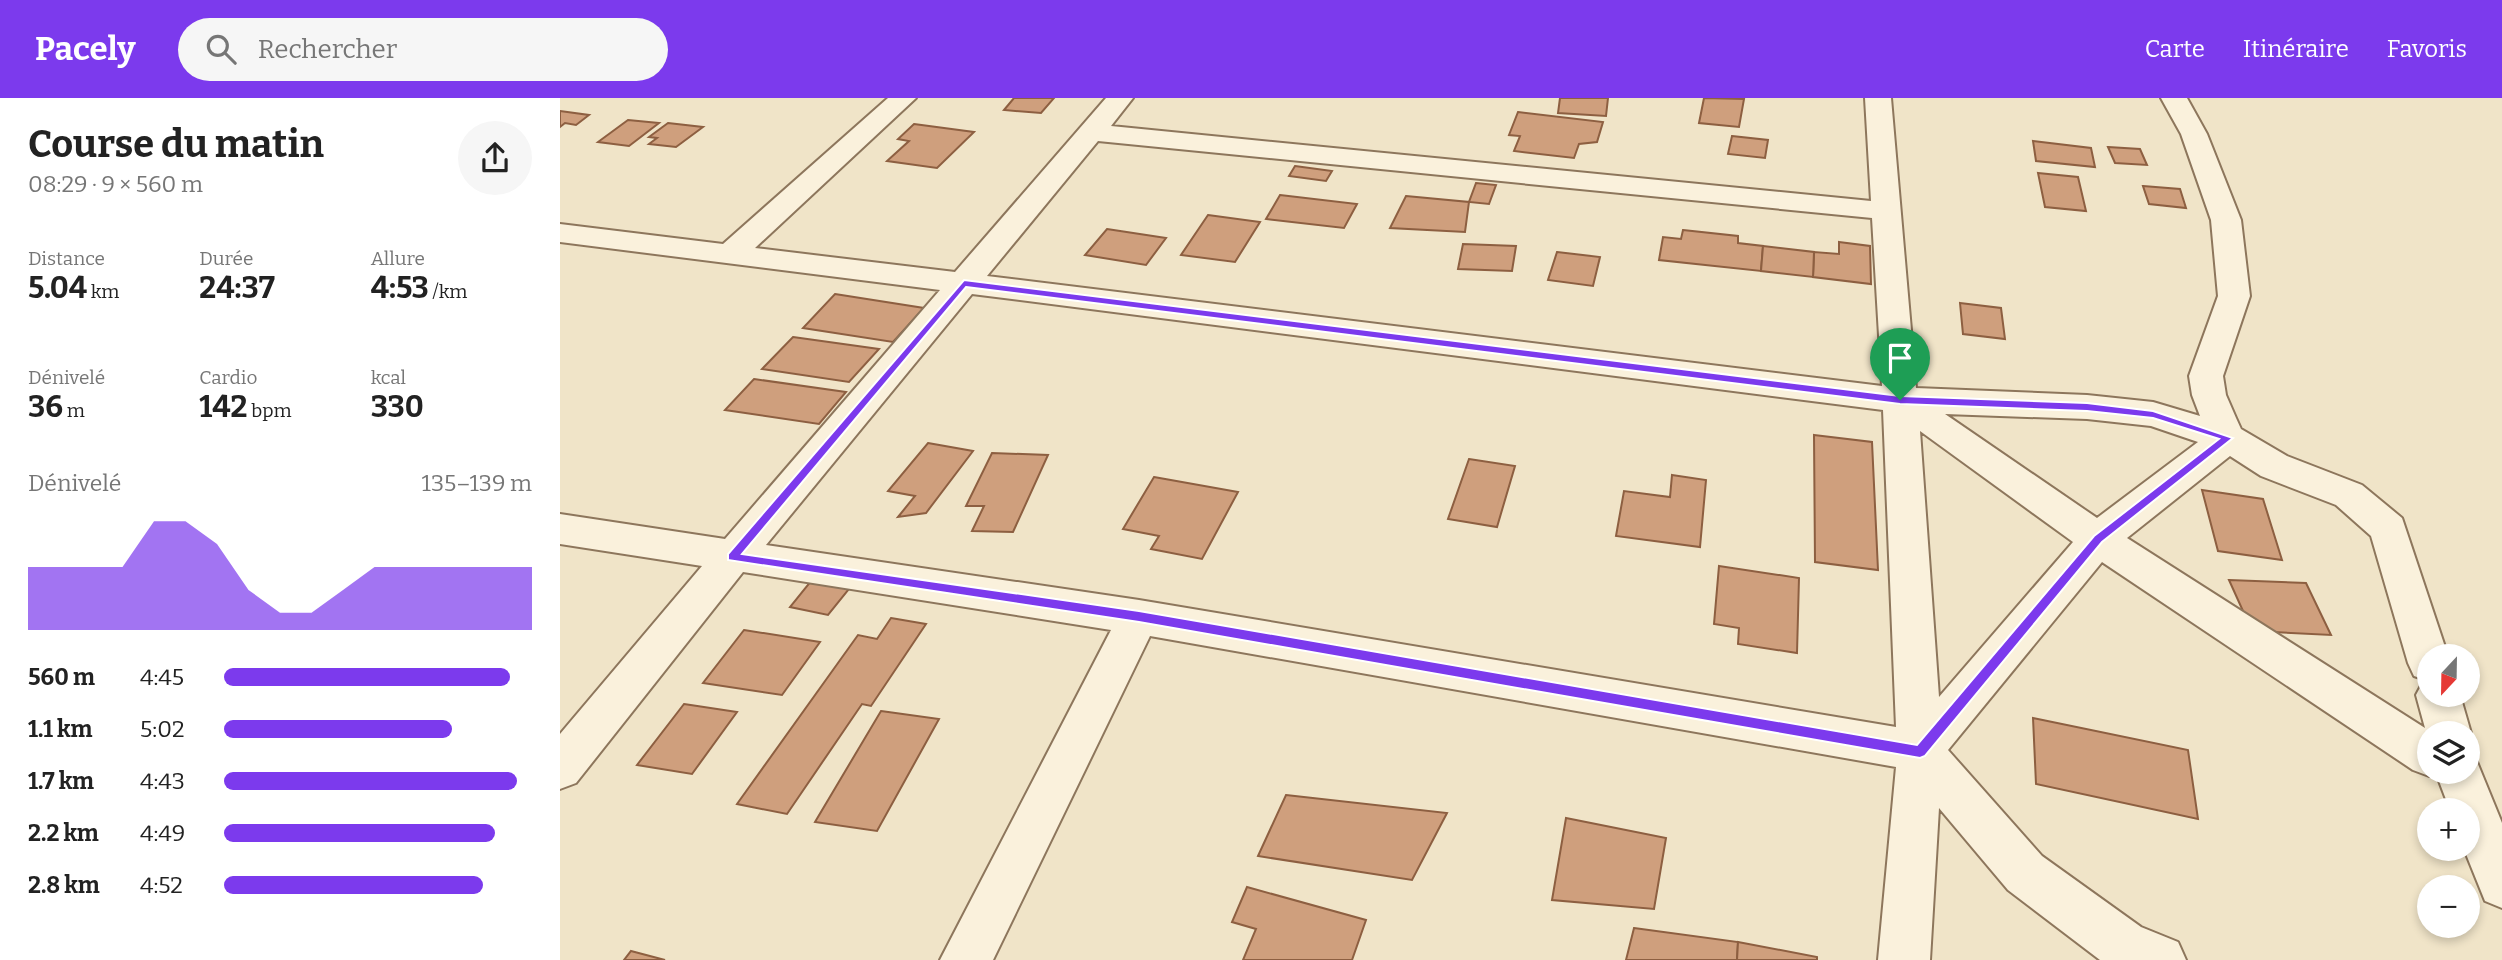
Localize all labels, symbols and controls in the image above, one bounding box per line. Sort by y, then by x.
search box [178,18,668,81]
text: Pacely [35,29,136,69]
icon: search [202,30,240,68]
text: Rechercher [258,34,397,65]
text: Carte [2145,35,2205,63]
text: Itinéraire [2243,35,2349,63]
text: Favoris [2387,35,2467,63]
text: Course du matin [28,121,324,167]
button: share [458,121,532,195]
text: 08:29 · 9 × 560 m [28,170,203,198]
text: Distance [28,247,105,270]
text: Durée [199,247,253,270]
text: Allure [371,247,425,270]
text: 5.04 [28,270,87,306]
text: 24:37 [199,270,275,306]
text: 4:53 [371,270,429,306]
text: km [87,280,119,303]
text: /km [429,280,467,303]
pin [1870,328,1930,400]
icon: arrive [1881,339,1919,377]
text: Dénivelé [28,366,105,389]
text: Cardio [199,366,257,389]
text: kcal [371,366,406,389]
text: 36 [28,389,63,425]
text: 142 [199,389,247,425]
text: 330 [371,389,424,425]
text: m [63,399,85,422]
text: bpm [247,399,292,422]
text: Dénivelé [28,469,121,497]
text: 135–139 m [422,469,532,497]
north arrow [2417,644,2480,707]
map controls [2417,644,2480,938]
text: 560 m [28,663,95,691]
text: 4:45 [140,663,184,691]
text: 1.1 km [28,715,92,743]
text: 5:02 [140,715,184,743]
button: layers [2417,721,2480,784]
text: 1.7 km [28,767,94,795]
text: 4:43 [140,767,185,795]
button: + [2417,798,2480,861]
text: 2.2 km [28,819,99,847]
text: 4:49 [140,819,185,847]
text: 2.8 km [28,871,100,899]
text: 4:52 [140,871,183,899]
button: − [2417,875,2480,938]

